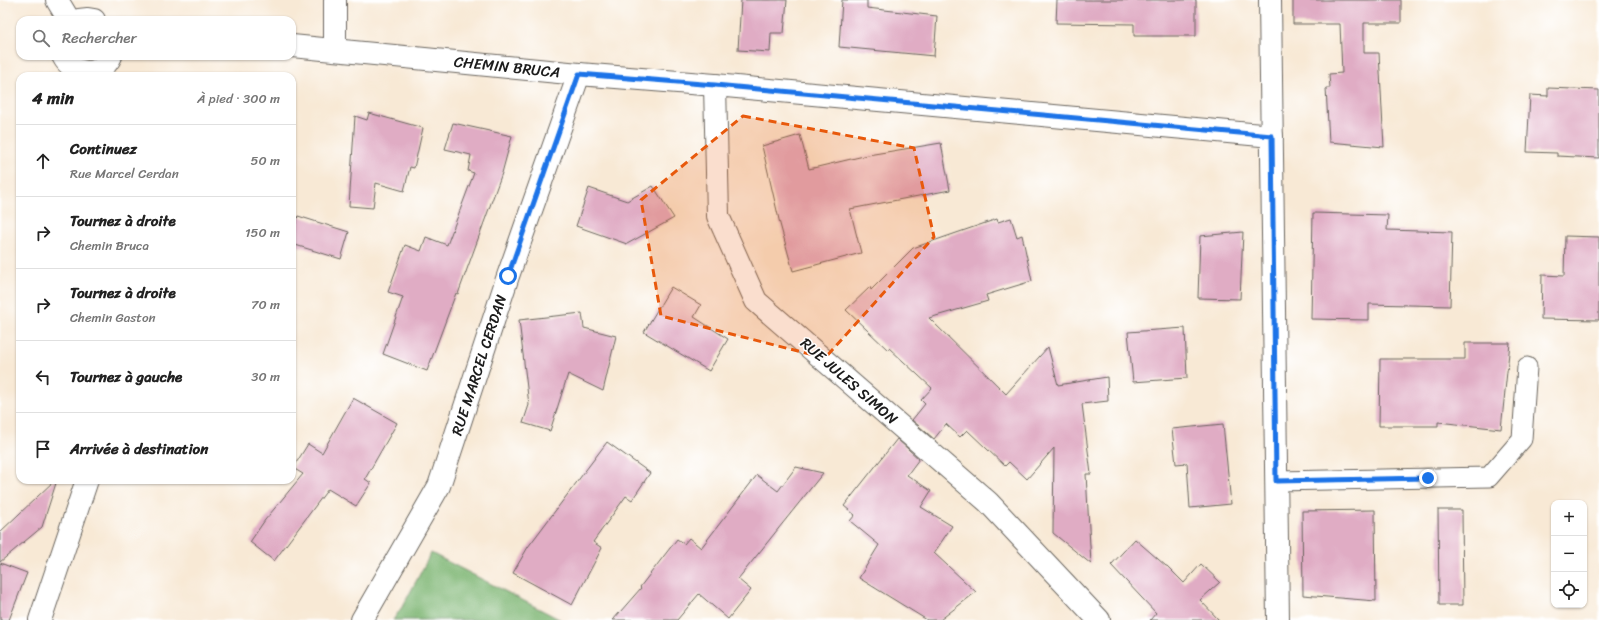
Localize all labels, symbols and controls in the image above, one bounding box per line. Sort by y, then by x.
search box [16,16,296,60]
text: Rechercher [62,25,137,51]
icon: search [30,27,52,49]
street label: CHEMIN BRUCA [453,48,561,86]
text: 4 min [32,83,74,113]
text: À pied · 300 m [197,87,280,110]
text: Continuez [70,136,137,162]
text: 50 m [250,149,280,172]
icon: ahead [32,150,54,172]
text: Rue Marcel Cerdan [70,162,179,185]
text: Tournez à droite [70,208,176,234]
text: 150 m [245,221,280,244]
icon: right [32,222,54,244]
text: Chemin Bruca [70,234,149,257]
route start [499,267,517,285]
text: Tournez à droite [70,280,176,306]
street label: RUE MARCEL CERDAN [444,291,514,439]
text: 70 m [251,293,280,316]
icon: right [32,294,54,316]
text: Chemin Gaston [70,306,156,329]
street label: RUE JULES SIMON [794,331,904,431]
text: Tournez à gauche [70,364,182,390]
text: 30 m [251,365,280,388]
icon: left [32,366,54,388]
text: Arrivée à destination [70,436,208,462]
icon: arrive [32,438,54,460]
route end [1419,469,1437,487]
map controls [1551,500,1587,608]
button: + [1551,500,1587,536]
button: − [1551,536,1587,572]
button: locate [1551,572,1587,608]

